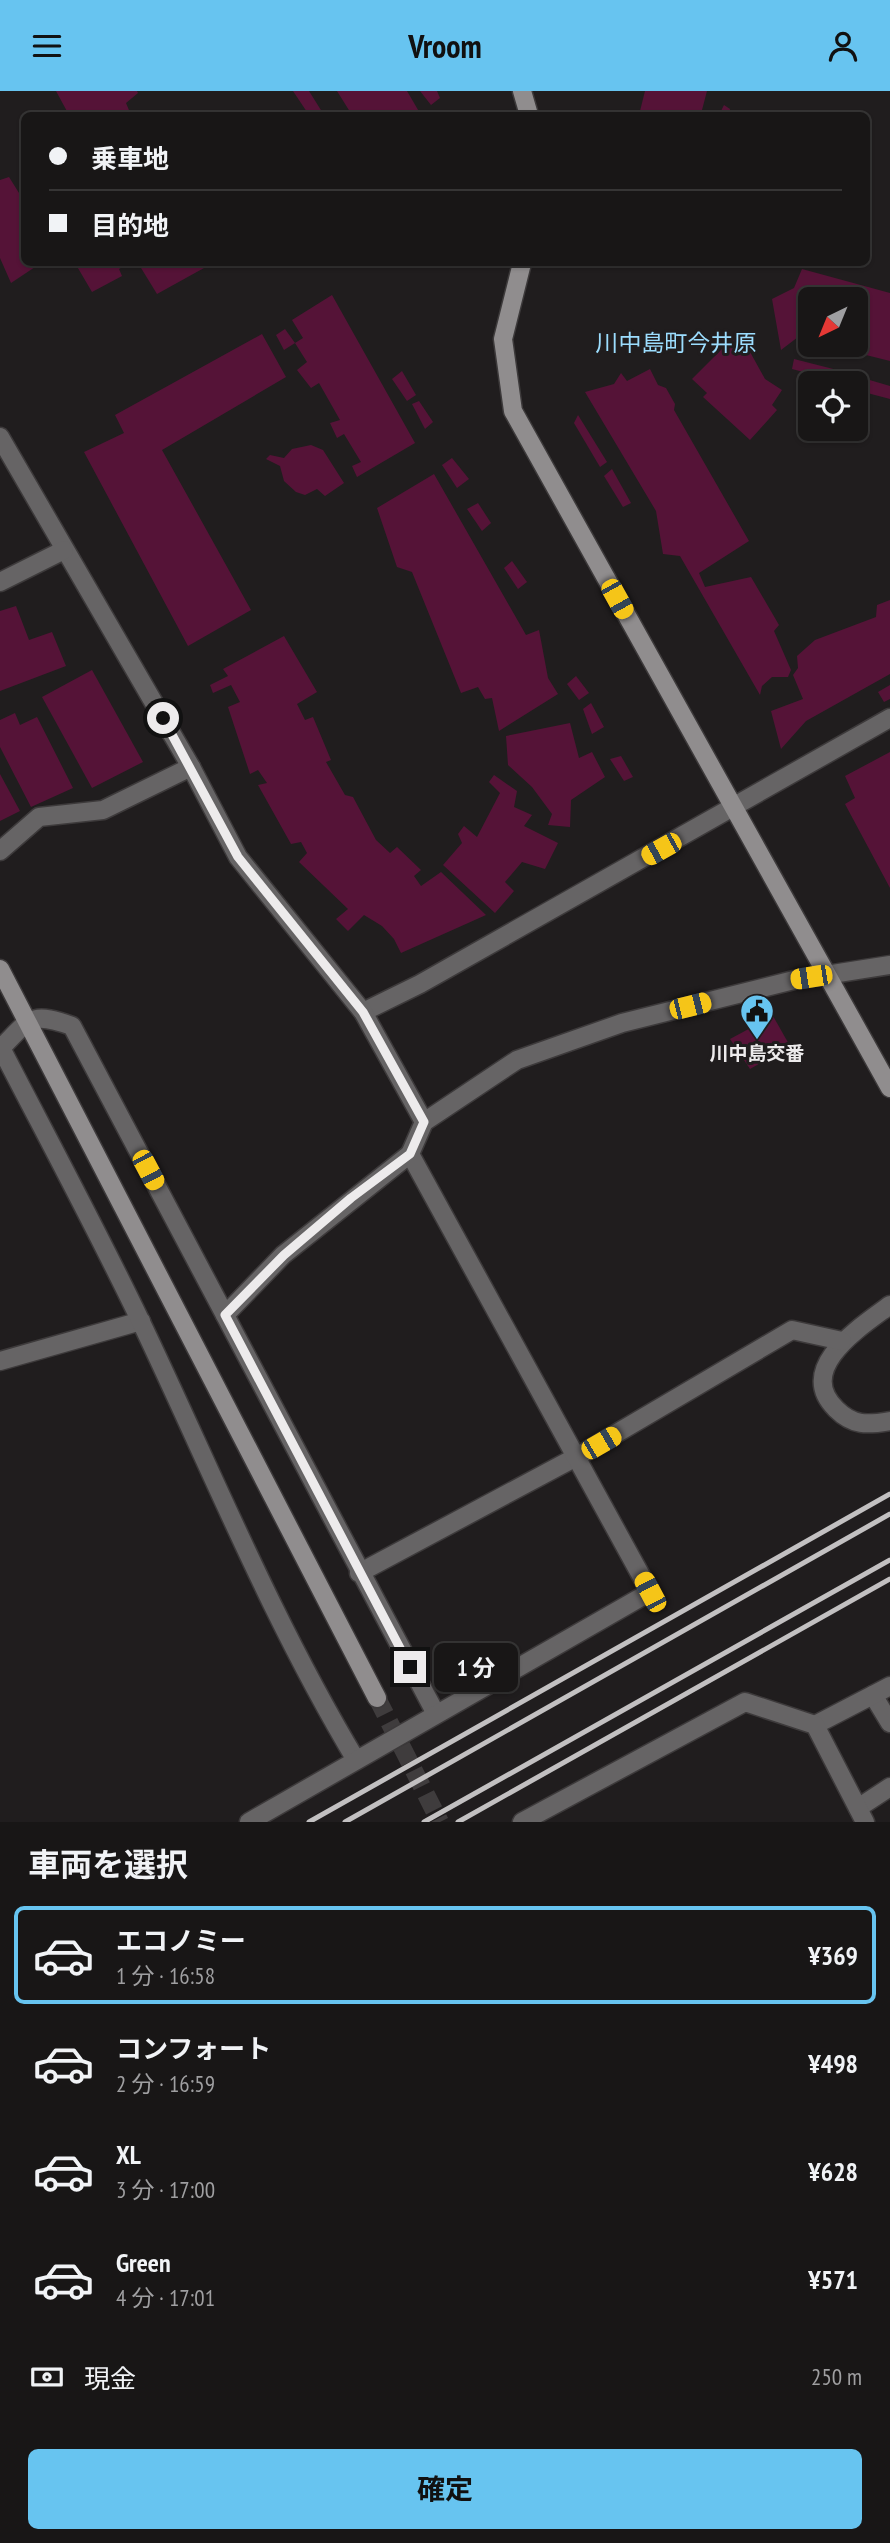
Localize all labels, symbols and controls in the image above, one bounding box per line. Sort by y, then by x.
text: Vroom [408,25,482,67]
icon: menu [28,27,66,65]
icon: person [824,27,862,65]
text: 乗車地 [91,142,169,175]
text: 目的地 [91,209,169,242]
north arrow [798,287,868,357]
map controls [798,287,868,441]
district label: 川中島町今井原 [596,328,757,357]
button: locate [798,371,868,441]
car [598,576,637,622]
route start [147,702,179,734]
car [638,830,685,868]
car [789,963,834,991]
car [668,991,713,1021]
public building icon: 川中島交番 [738,992,776,1041]
place label: 川中島交番 [709,1041,805,1065]
car [129,1147,168,1193]
car [578,1423,625,1463]
car [631,1569,670,1615]
callout: 1 分 [434,1643,518,1691]
route end [394,1651,426,1683]
text: 1 分 [457,1653,495,1682]
text: 車両を選択 [28,1843,188,1885]
icon: car [32,1924,95,1987]
text: エコノミー [116,1924,246,1957]
text: ¥369 [808,1939,858,1972]
text: 1 分 · 16:58 [116,1961,215,1990]
icon: car [32,2032,95,2095]
text: コンフォート [116,2032,271,2065]
text: ¥498 [808,2047,858,2080]
text: 2 分 · 16:59 [116,2069,215,2098]
text: XL [116,2138,141,2171]
icon: car [32,2140,95,2203]
text: ¥628 [808,2155,858,2188]
text: 3 分 · 17:00 [116,2175,215,2204]
text: Green [116,2246,171,2279]
icon: car [32,2248,95,2311]
text: ¥571 [808,2263,858,2296]
text: 4 分 · 17:01 [116,2283,215,2312]
icon: cash [28,2358,66,2396]
text: 現金 [84,2362,136,2395]
text: 250 m [811,2362,862,2391]
button: 確定 [28,2449,862,2529]

